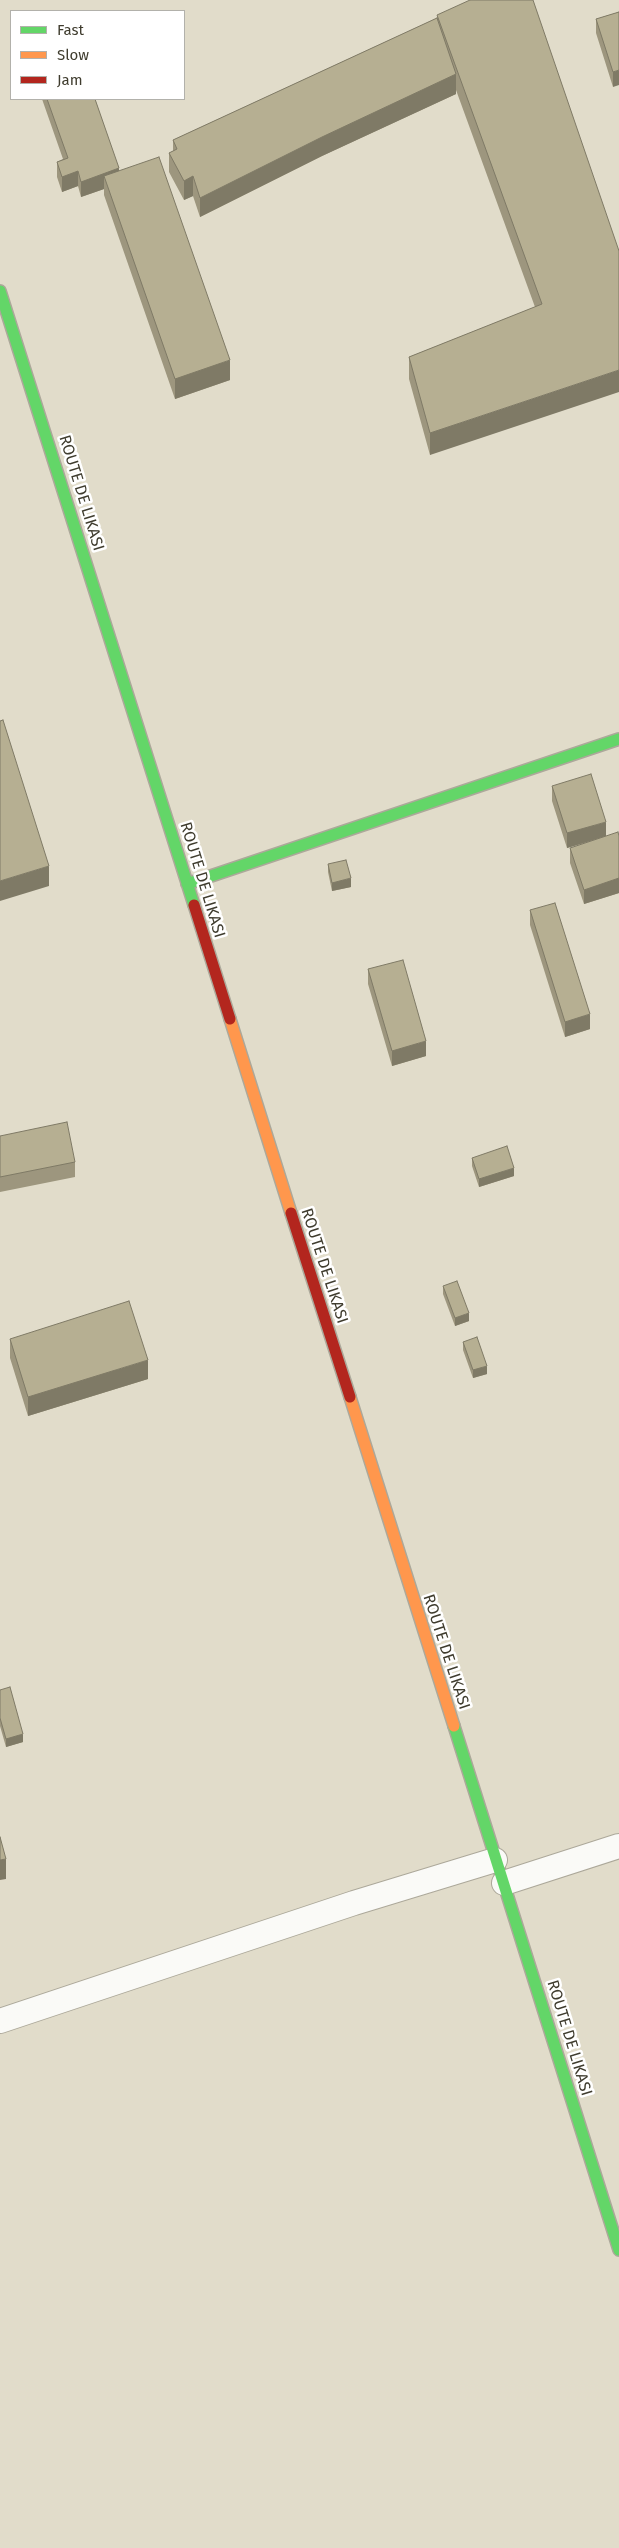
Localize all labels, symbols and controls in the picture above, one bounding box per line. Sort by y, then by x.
legend [10,10,185,100]
text: Fast [57,21,84,39]
text: Slow [57,46,89,64]
text: Jam [57,71,83,89]
street label: ROUTE DE LIKASI [54,433,108,553]
street label: ROUTE DE LIKASI [175,820,229,940]
street label: ROUTE DE LIKASI [296,1206,352,1326]
street label: ROUTE DE LIKASI [418,1592,474,1712]
street label: ROUTE DE LIKASI [542,1978,596,2098]

